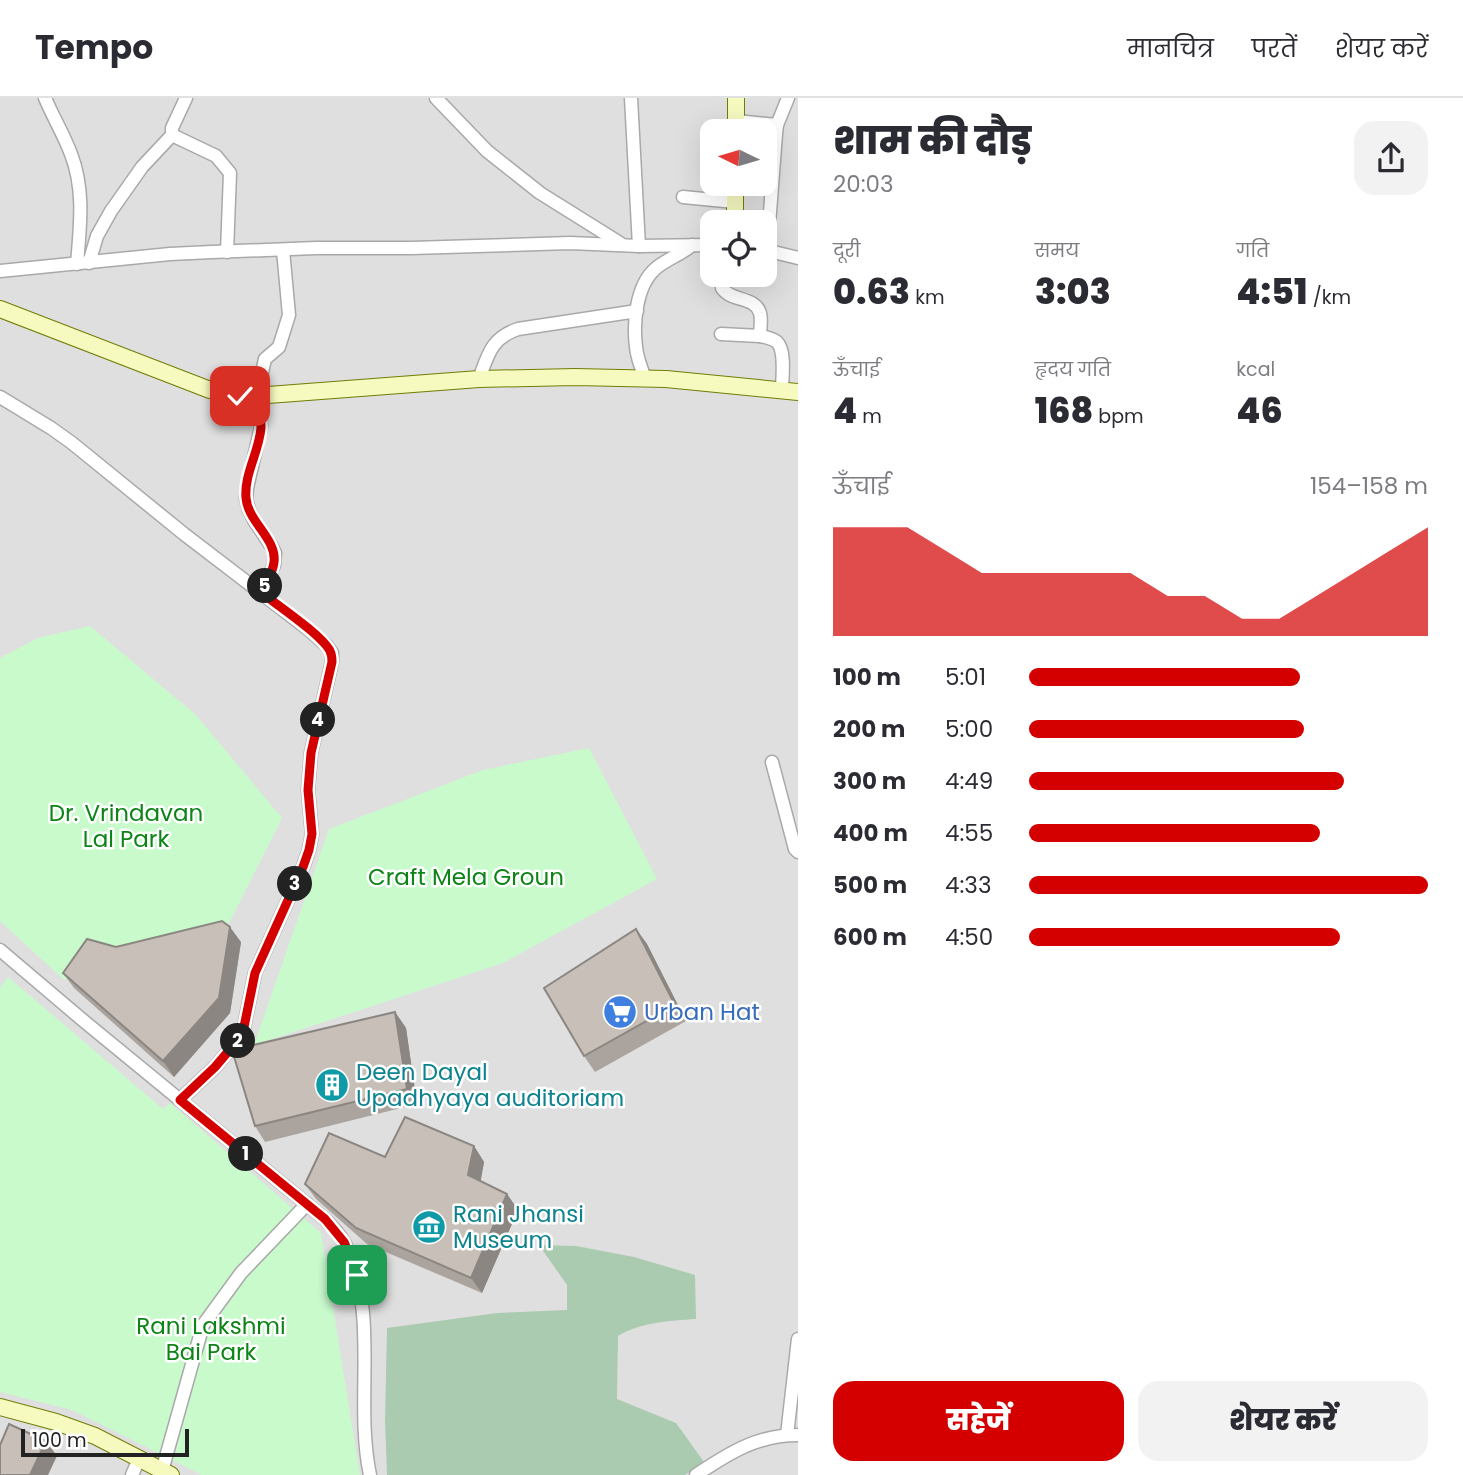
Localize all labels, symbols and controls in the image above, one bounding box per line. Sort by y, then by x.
text: Tempo [35,24,153,71]
text: मानचित्र [1127,32,1214,65]
text: परतें [1252,32,1297,65]
text: शेयर करें [1335,32,1428,65]
text: शाम की दौड़ [833,114,1031,167]
north arrow [700,119,777,196]
map controls [700,119,777,287]
button: share [1354,121,1428,195]
text: 20:03 [833,168,894,200]
button: locate [700,210,777,287]
text: दूरी [833,237,860,264]
text: समय [1035,237,1079,264]
text: गति [1236,237,1269,264]
text: 0.63 [833,267,910,316]
text: 3:03 [1035,267,1111,316]
text: 4:51 [1236,267,1308,316]
text: km [910,284,945,311]
text: /km [1308,284,1351,311]
text: ऊँचाई [833,356,880,383]
text: हृदय गति [1035,356,1111,383]
text: kcal [1236,356,1275,383]
pin [210,366,270,426]
icon: check [221,377,259,415]
text: 4 [833,386,857,435]
text: 168 [1035,386,1093,435]
text: 46 [1236,386,1283,435]
text: m [857,403,882,430]
text: bpm [1093,403,1144,430]
text: ऊँचाई [833,470,890,502]
text: 154–158 m [1310,470,1428,502]
pin: 5 [247,568,282,603]
text: 5 [258,572,271,599]
text: 100 m [833,661,901,693]
text: 5:01 [945,661,986,693]
pin: 4 [300,702,336,738]
text: 4 [311,706,324,733]
text: 200 m [833,713,905,745]
text: 5:00 [945,713,993,745]
text: 300 m [833,765,906,797]
text: 4:49 [945,765,993,797]
park label: Dr. Vrindavan Lal Park [49,797,203,855]
text: 400 m [833,817,908,849]
text: 4:55 [945,817,993,849]
park label: Craft Mela Groun [368,861,564,893]
pin: 3 [278,866,312,902]
text: 500 m [833,869,907,901]
text: 4:33 [945,869,991,901]
text: 3 [289,870,300,897]
text: 600 m [833,921,907,953]
text: 4:50 [945,921,993,953]
supermarket icon: Urban Hat [601,993,639,1031]
place label: Urban Hat [644,996,760,1028]
pin: 2 [220,1024,256,1058]
text: 2 [232,1027,243,1054]
place label: Deen Dayal Upadhyaya auditoriam [356,1056,624,1114]
building icon: Deen Dayal Upadhyaya auditoriam [313,1066,351,1104]
pin: 1 [229,1136,264,1172]
text: 1 [242,1140,249,1167]
place label: Rani Jhansi Museum [453,1198,584,1256]
museum icon: Rani Jhansi Museum [410,1208,448,1246]
pin [327,1245,387,1305]
icon: arrive [338,1256,376,1294]
park label: Rani Lakshmi Bai Park [136,1310,286,1368]
button: सहेजें [833,1381,1124,1461]
button: शेयर करें [1138,1381,1428,1461]
scale bar [21,1426,189,1458]
text: 100 m [32,1427,87,1454]

